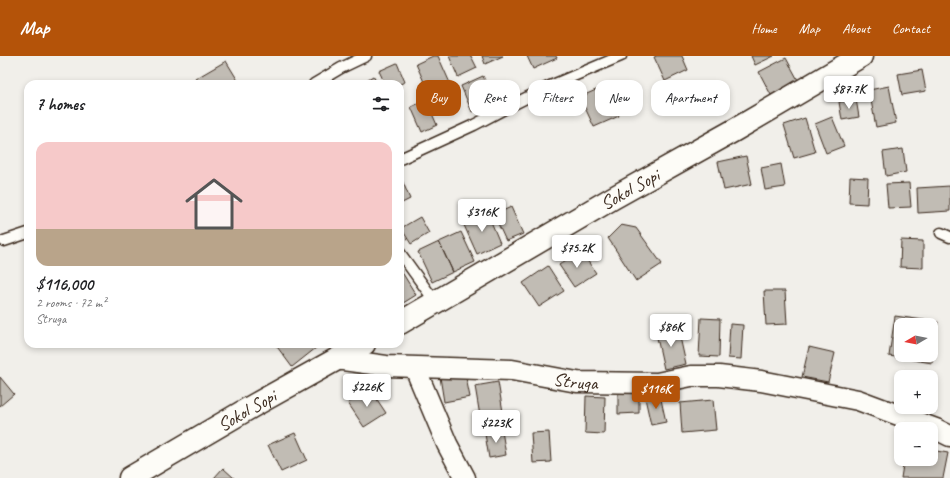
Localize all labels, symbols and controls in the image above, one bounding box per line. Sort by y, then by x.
text: Map [20,16,50,40]
text: Home [751,20,777,37]
text: Map [799,20,820,37]
text: About [842,20,870,37]
text: Contact [892,20,930,37]
pin: $87.7K [816,76,882,110]
chip: Buy [416,80,461,116]
chip: Rent [469,80,520,116]
chip: Filters [528,80,587,116]
chip: New [595,80,643,116]
chip: Apartment [651,80,730,116]
text: $87.7K [833,81,865,97]
icon: filters [370,93,392,115]
text: 7 homes [36,94,84,115]
street label: Sokol Sopi [596,162,666,216]
icon: home [178,168,250,240]
pin: $316K [454,199,510,233]
text: $316K [467,204,497,220]
pin: $75.2K [544,235,610,269]
text: $75.2K [561,240,593,256]
text: $116,000 [36,274,93,295]
text: 2 rooms · 72 m² [36,295,106,311]
text: Struga [36,311,66,327]
pin: $86K [647,314,695,348]
north arrow [894,318,938,362]
map controls [894,318,938,466]
text: $86K [659,319,683,335]
street label: Struga [551,367,599,395]
button: + [894,370,938,414]
pin: $226K [339,374,395,408]
pin: $116K [628,376,684,410]
text: $226K [352,379,382,395]
text: $116K [641,381,671,397]
street label: Sokol Sopi [213,383,283,437]
pin: $223K [468,410,524,444]
text: $223K [481,415,511,431]
button: − [894,422,938,466]

